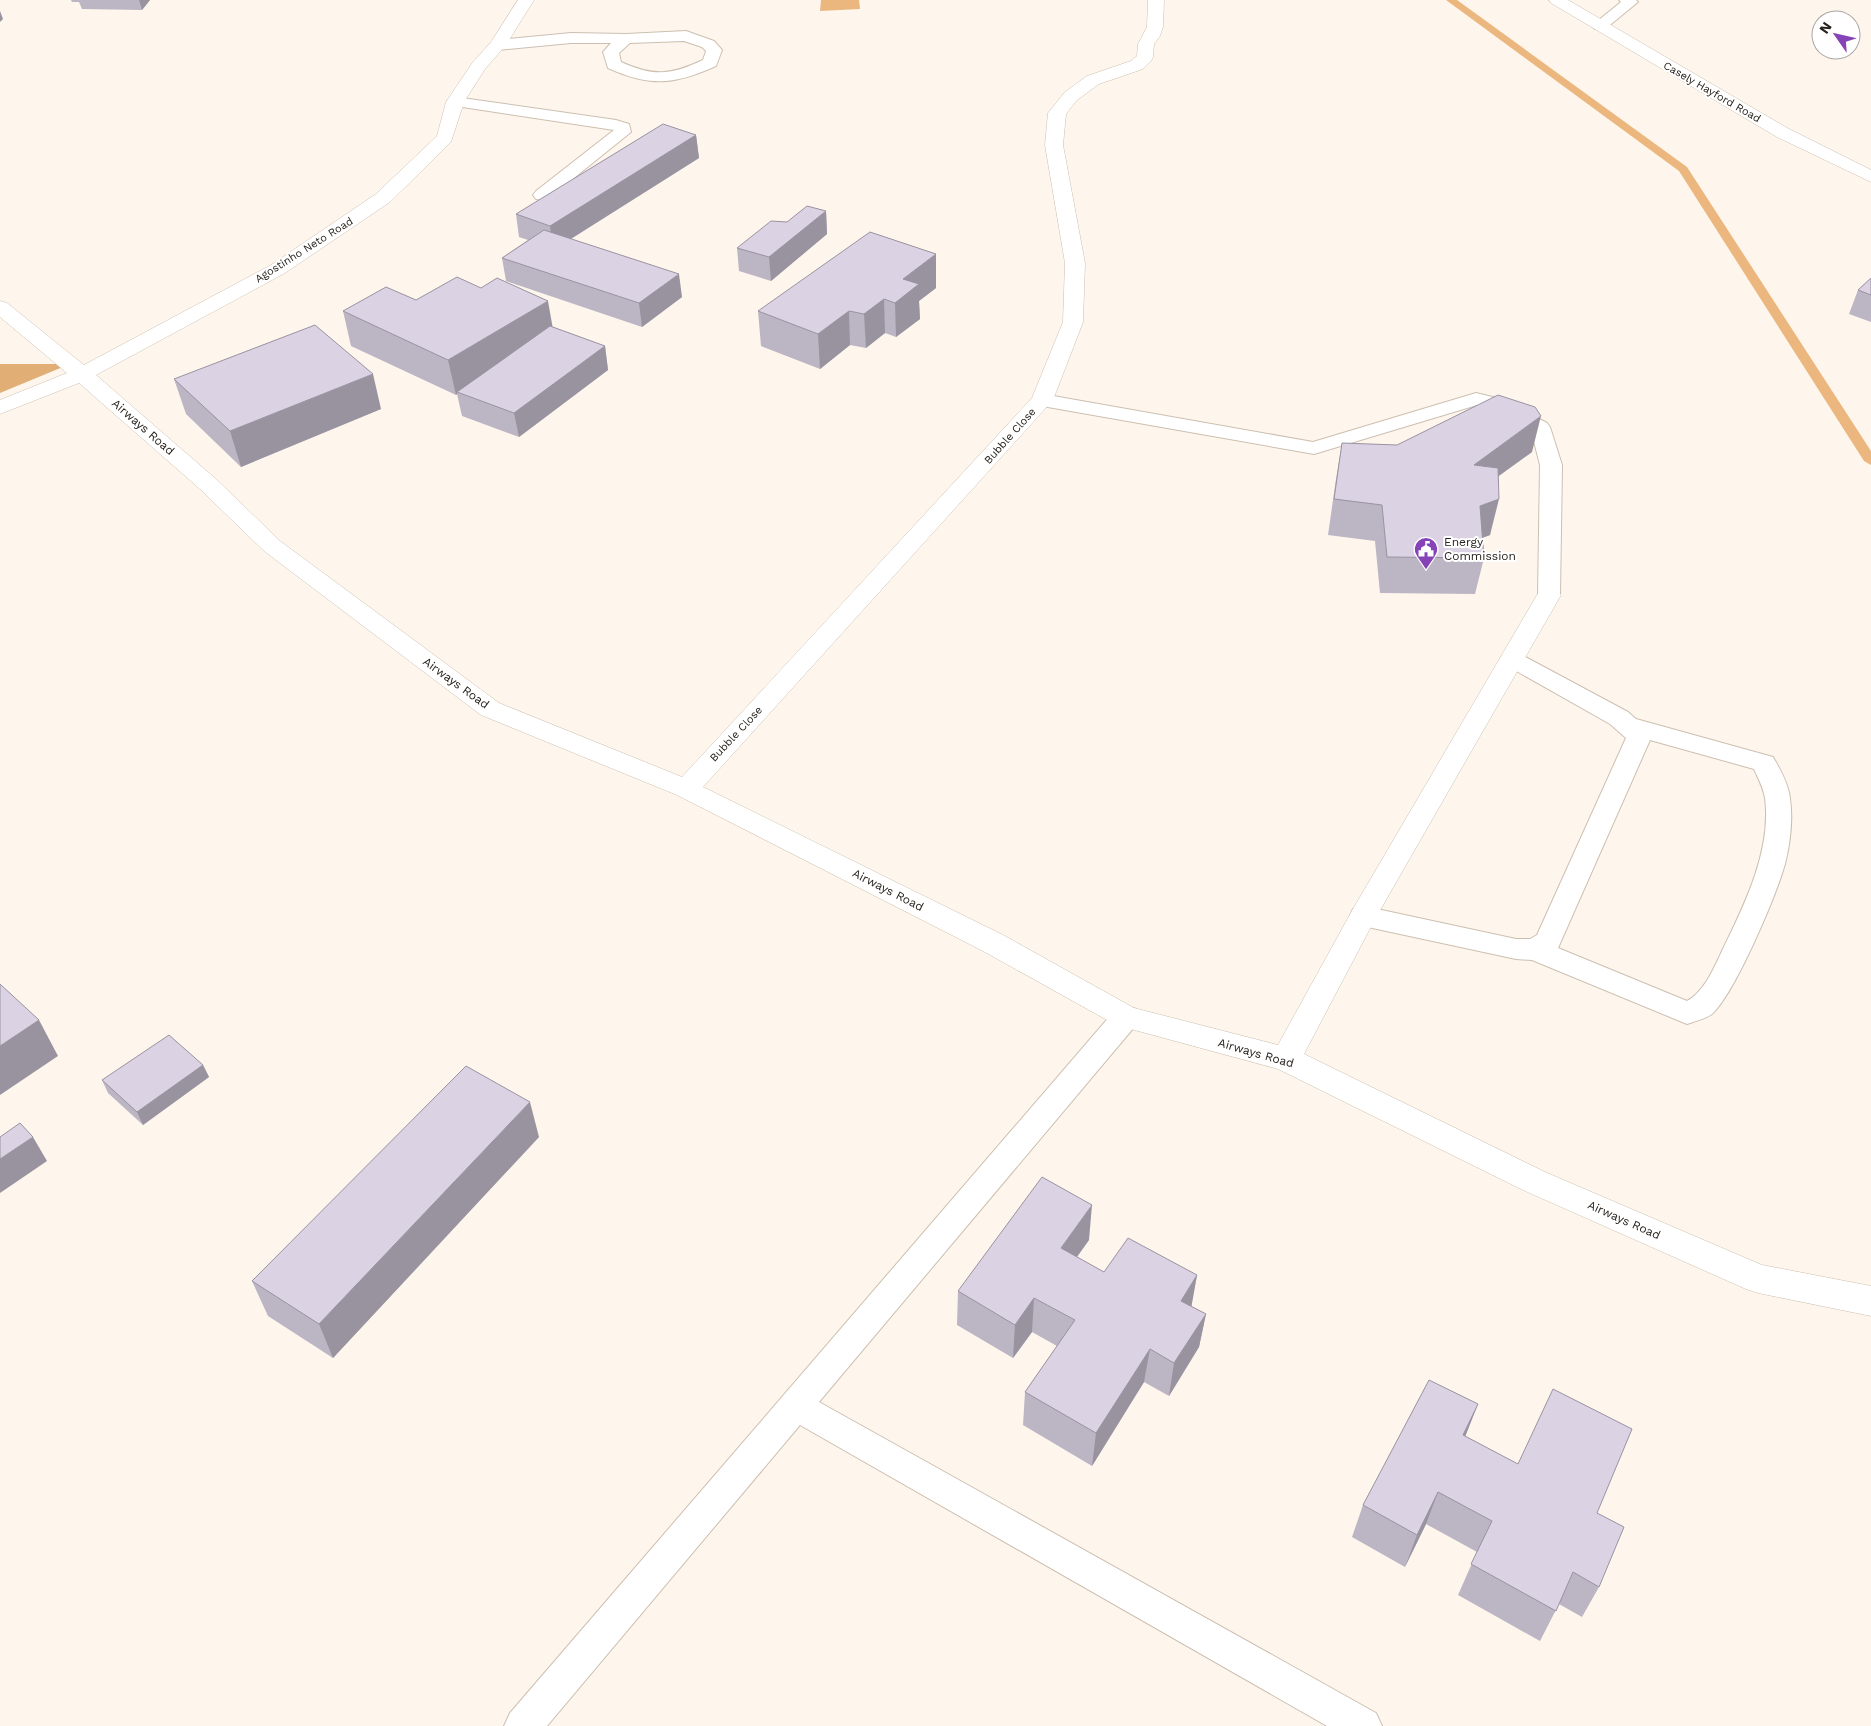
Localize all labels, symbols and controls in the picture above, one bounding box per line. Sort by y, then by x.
north arrow [1811,10,1861,60]
text: N [1816,19,1835,37]
street label: Casely Hayford Road [1661,59,1763,125]
street label: Agostinho Neto Road [253,215,355,285]
street label: Airways Road [109,396,177,458]
street label: Bubble Close [981,405,1039,467]
place label: Energy Commission [1444,535,1516,563]
public building icon: Energy Commission [1413,536,1439,570]
street label: Airways Road [420,654,492,712]
street label: Bubble Close [707,704,765,764]
street label: Airways Road [850,866,926,914]
street label: Airways Road [1217,1036,1295,1070]
street label: Airways Road [1585,1198,1663,1242]

